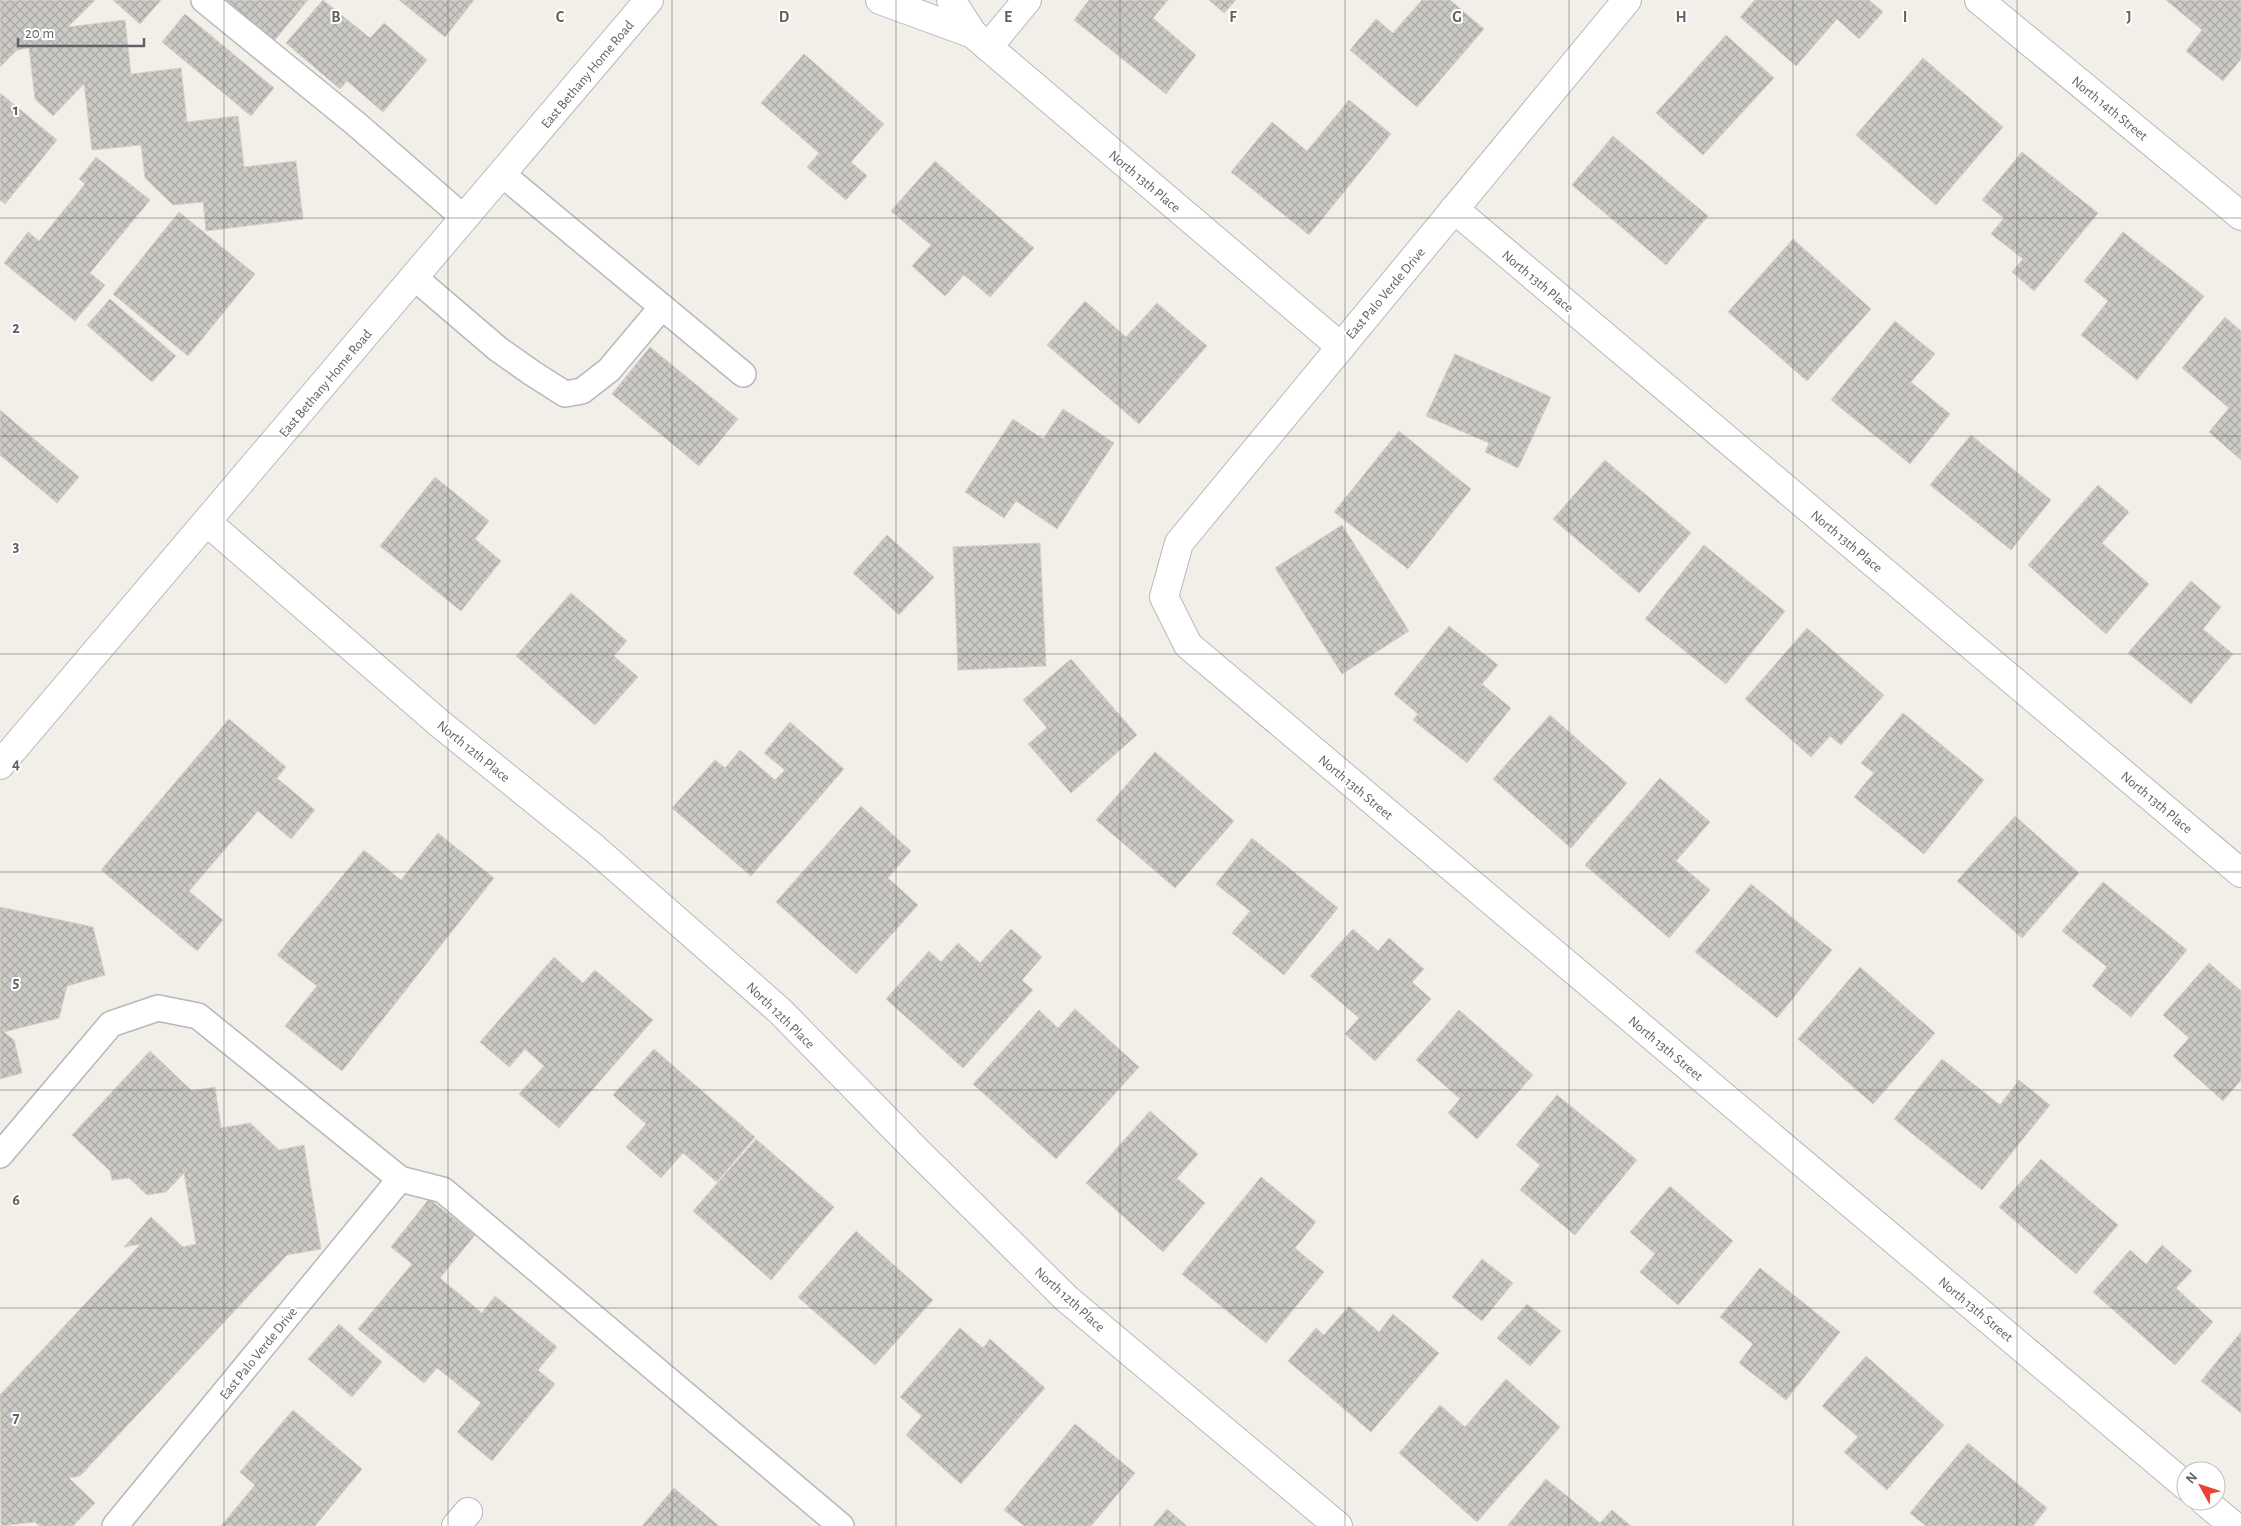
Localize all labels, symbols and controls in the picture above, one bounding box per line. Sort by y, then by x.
text: B [331,9,341,25]
text: C [556,9,565,25]
text: D [779,9,790,25]
text: E [1004,9,1012,25]
text: F [1229,9,1237,25]
text: G [1452,9,1462,25]
text: H [1675,9,1687,25]
text: I [1903,9,1907,25]
text: J [2126,9,2132,25]
scale bar [18,15,144,47]
street label: East Bethany Home Road [539,18,637,131]
text: 20 m [25,26,54,41]
street label: North 14th Street [2069,74,2150,144]
text: 1 [13,102,19,118]
street label: North 13th Place [1106,148,1183,216]
street label: East Palo Verde Drive [1344,245,1428,342]
street label: North 13th Place [1499,248,1576,316]
text: 2 [12,320,20,336]
street label: East Bethany Home Road [277,327,375,440]
street label: North 13th Place [1808,508,1885,576]
text: 3 [13,538,20,554]
street label: North 12th Place [434,718,512,785]
street label: North 13th Street [1316,753,1396,823]
text: 4 [12,756,20,772]
street label: North 13th Place [2118,769,2195,837]
text: 5 [13,974,20,990]
street label: North 12th Place [743,980,817,1052]
street label: North 13th Street [1626,1014,1706,1084]
text: 6 [12,1192,20,1208]
street label: North 12th Place [1032,1265,1107,1335]
street label: North 13th Street [1936,1275,2016,1345]
street label: East Palo Verde Drive [217,1305,300,1402]
text: 7 [13,1410,20,1426]
north arrow [2176,1461,2226,1511]
text: N [2183,1470,2200,1487]

